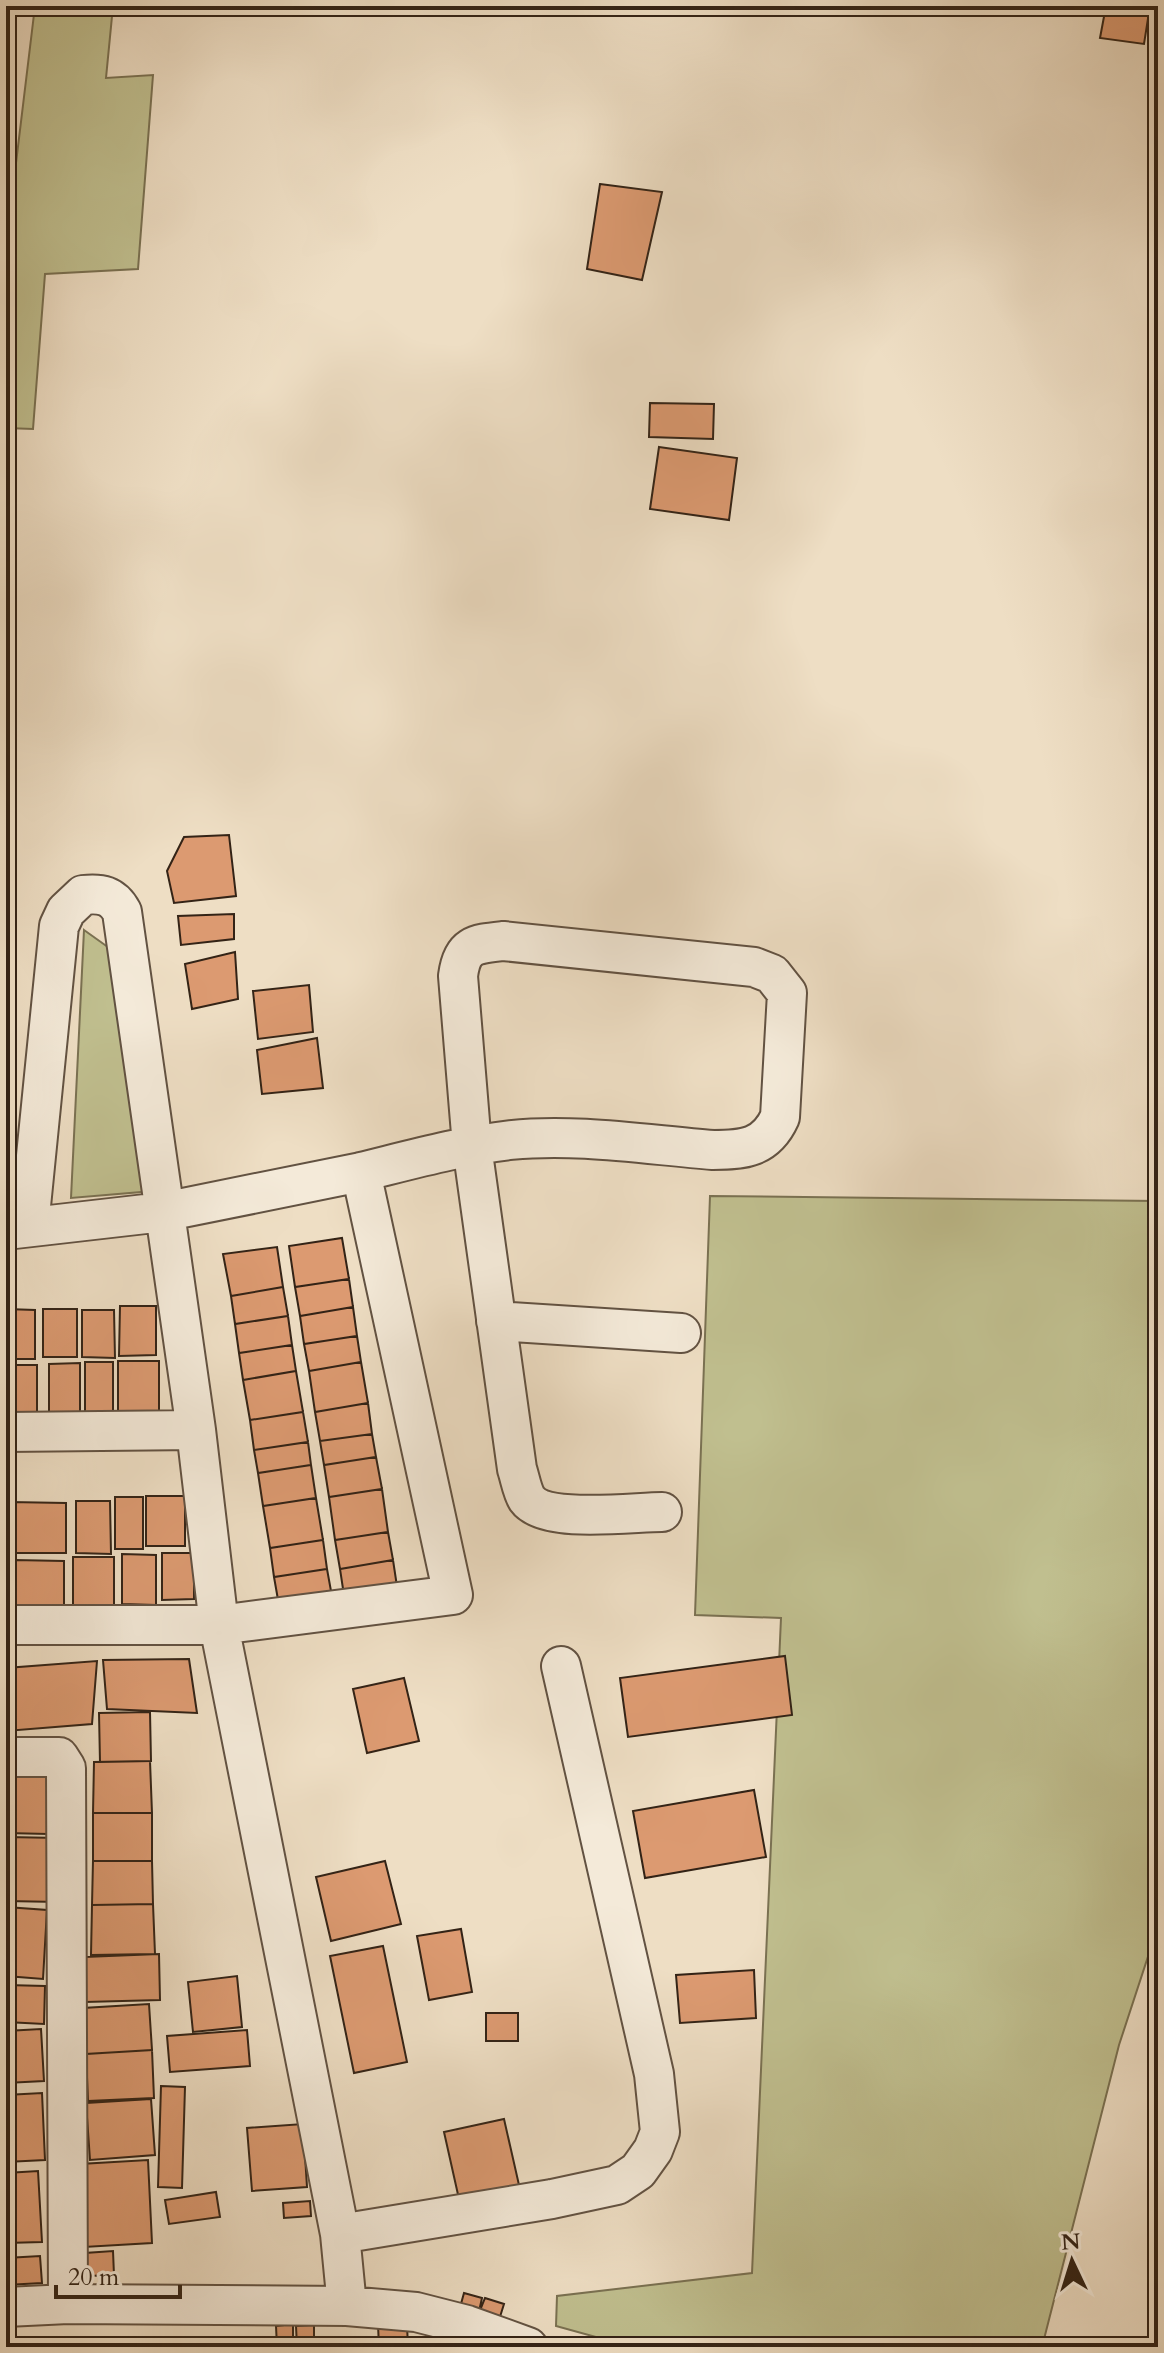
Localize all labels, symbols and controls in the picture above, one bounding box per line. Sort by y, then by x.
north arrow [1032,2221,1112,2301]
text: N [1060,2226,1081,2258]
scale bar [56,2249,180,2299]
text: 20 m [68,2261,120,2294]

